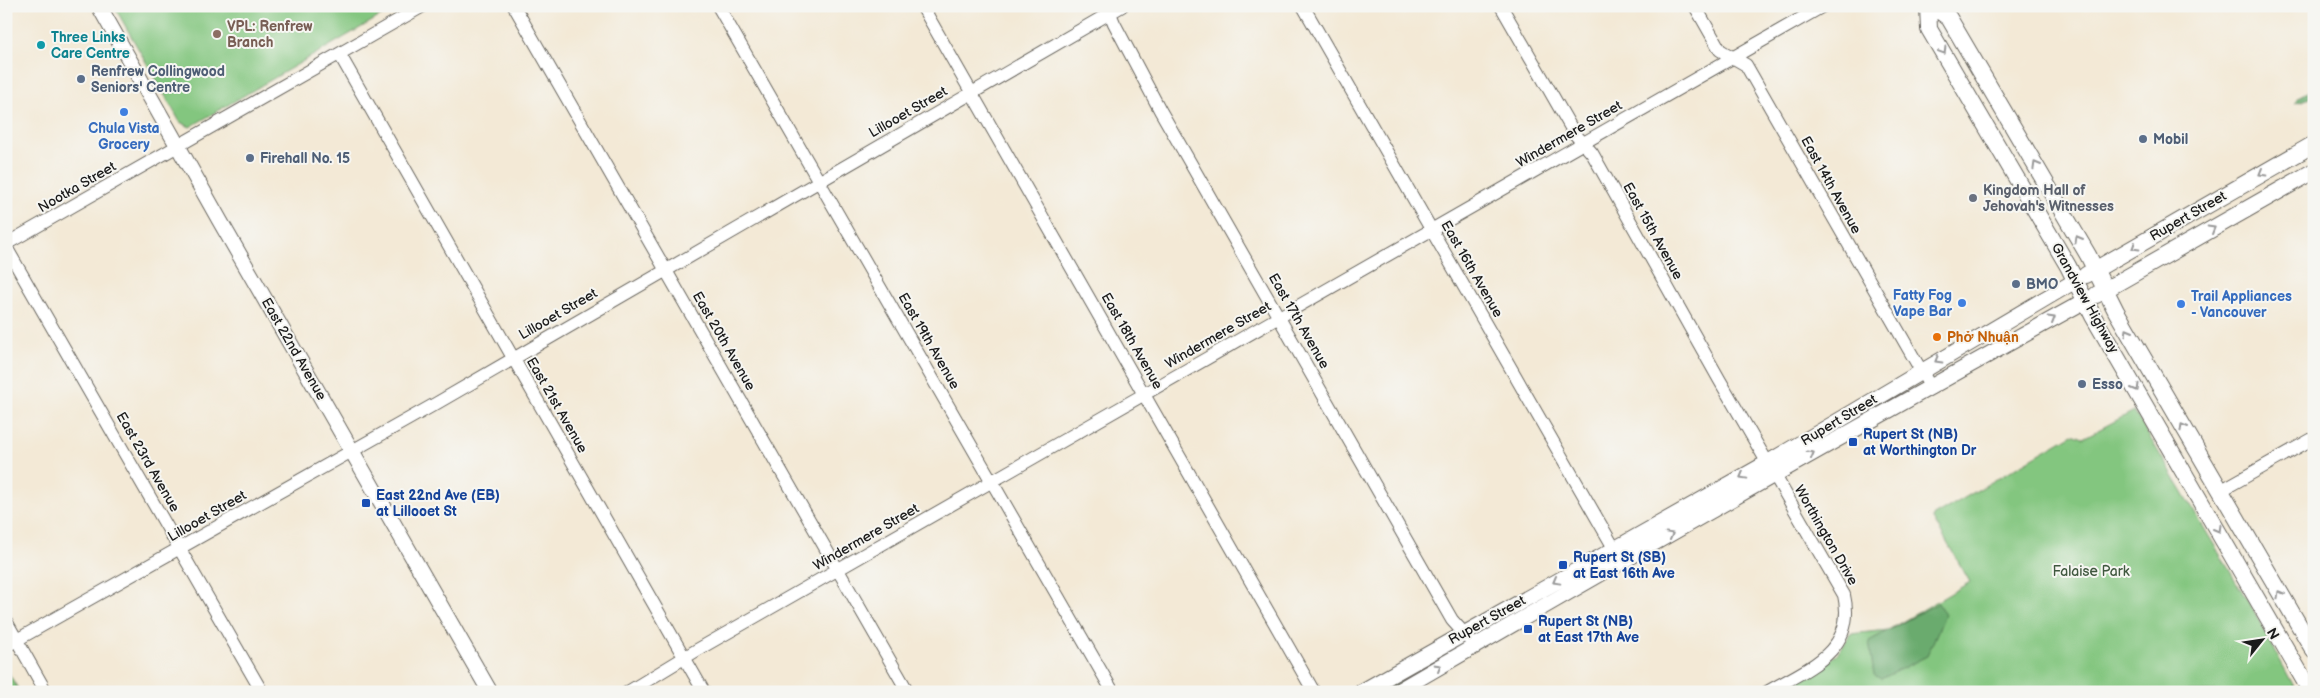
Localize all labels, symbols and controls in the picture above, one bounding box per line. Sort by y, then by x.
place label: VPL: Renfrew Branch [227,18,313,51]
marker: VPL: Renfrew Branch [211,28,223,40]
place label: Three Links Care Centre [51,29,130,62]
marker: Three Links Care Centre [35,39,47,51]
one-way arrow [1936,46,1946,55]
place label: Renfrew Collingwood Seniors' Centre [91,63,225,96]
marker: Renfrew Collingwood Seniors' Centre [75,73,87,85]
street label: Lillooet Street [866,82,951,141]
street label: Windermere Street [1513,96,1626,171]
marker: Chula Vista Grocery [118,106,130,118]
place label: Chula Vista Grocery [88,120,160,153]
place label: Mobil [2153,131,2188,148]
street label: East 14th Avenue [1797,133,1865,237]
marker: Mobil [2137,133,2149,145]
place label: Firehall No. 15 [260,150,350,167]
marker: Firehall No. 15 [244,152,256,164]
street label: Nootka Street [35,158,120,216]
one-way arrow [2032,161,2042,170]
one-way arrow [2258,167,2267,177]
street label: East 15th Avenue [1619,179,1687,283]
place label: Kingdom Hall of Jehovah's Witnesses [1983,182,2114,215]
street label: Rupert Street [2147,187,2230,245]
marker: Kingdom Hall of Jehovah's Witnesses [1967,192,1979,204]
street label: East 16th Avenue [1437,218,1507,320]
one-way arrow [2206,226,2215,236]
one-way arrow [2074,235,2084,244]
street label: Grandview Highway [2048,240,2123,357]
one-way arrow [2132,241,2141,251]
street label: East 17th Avenue [1265,270,1333,372]
place label: BMO [2026,276,2058,293]
marker: BMO [2010,278,2022,290]
street label: Lillooet Street [516,284,601,343]
place label: Fatty Fog Vape Bar [1893,287,1952,320]
street label: East 20th Avenue [689,288,759,394]
place label: Trail Appliances - Vancouver [2191,288,2292,321]
street label: East 19th Avenue [895,290,963,392]
street label: East 18th Avenue [1098,290,1166,392]
street label: East 22nd Avenue [258,295,330,403]
street label: Windermere Street [1162,297,1275,372]
marker: Fatty Fog Vape Bar [1956,297,1968,309]
marker: Trail Appliances - Vancouver [2175,298,2187,310]
one-way arrow [2047,316,2056,326]
one-way arrow [2124,328,2134,337]
place label: Phở Nhuận [1947,329,2019,346]
marker: Phở Nhuận [1931,331,1943,343]
street label: East 21st Avenue [523,354,591,456]
one-way arrow [1935,354,1944,364]
place label: Esso [2092,376,2123,393]
marker: Esso [2076,378,2088,390]
one-way arrow [2129,383,2139,392]
street label: Rupert Street [1798,390,1881,449]
street label: East 23rd Avenue [113,409,183,515]
one-way arrow [2180,424,2190,433]
place label: Rupert St (NB) at Worthington Dr [1863,426,1977,459]
marker: Rupert St (NB) at Worthington Dr [1847,436,1859,448]
one-way arrow [1806,450,1815,460]
one-way arrow [1740,470,1749,480]
street label: Worthington Drive [1790,482,1862,588]
street label: Lillooet Street [165,486,250,545]
place label: East 22nd Ave (EB) at Lillooet St [376,487,500,520]
marker: East 22nd Ave (EB) at Lillooet St [360,497,372,509]
street label: Windermere Street [810,499,923,574]
one-way arrow [2211,523,2221,532]
one-way arrow [1665,531,1674,541]
place label: Rupert St (SB) at East 16th Ave [1573,549,1675,582]
marker: Rupert St (SB) at East 16th Ave [1557,559,1569,571]
park label: Falaise Park [2052,563,2130,580]
one-way arrow [1552,575,1561,585]
street label: Rupert Street [1445,591,1529,648]
one-way arrow [2277,591,2287,600]
place label: Rupert St (NB) at East 17th Ave [1538,613,1639,646]
north arrow [2238,616,2288,666]
marker: Rupert St (NB) at East 17th Ave [1522,623,1534,635]
text: N [2263,625,2283,643]
one-way arrow [1432,664,1441,674]

